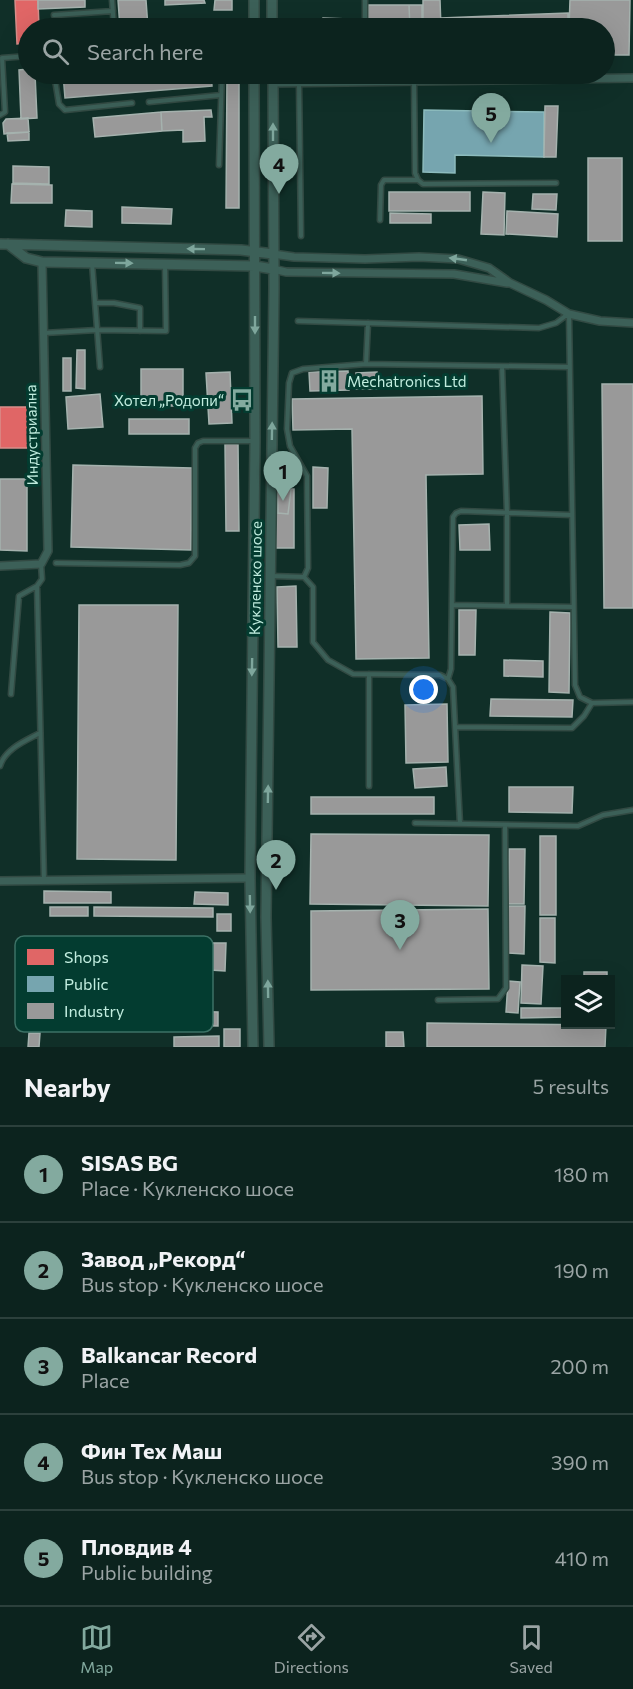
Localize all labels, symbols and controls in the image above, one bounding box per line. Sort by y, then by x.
search box [18,18,615,84]
icon: search [39,35,72,68]
text: Search here [87,38,203,65]
pin: 5 [472,94,510,143]
one-way arrow [268,123,278,142]
pin: 4 [260,144,298,194]
one-way arrow [187,245,206,254]
one-way arrow [448,255,467,264]
one-way arrow [115,259,134,268]
one-way arrow [322,268,341,278]
one-way arrow [250,315,260,334]
building icon: Mechatronics Ltd [316,368,342,394]
place label: Mechatronics Ltd [347,372,466,390]
street label: Индустриална [21,385,41,485]
bus stop icon: Хотел „Родопи“ [229,387,255,413]
place label: Хотел „Родопи“ [114,391,224,409]
one-way arrow [267,421,277,440]
pin: 1 [264,452,302,501]
street label: Кукленско шосе [245,521,265,635]
one-way arrow [248,657,257,676]
your location [409,675,438,704]
one-way arrow [263,784,273,803]
pin: 2 [256,840,296,890]
one-way arrow [245,894,255,913]
pin: 3 [380,900,420,950]
legend [15,936,213,1032]
text: Shops [64,947,109,966]
text: Public [64,974,109,993]
map controls [561,975,615,1029]
button: layers [561,975,615,1029]
one-way arrow [263,979,273,998]
text: Industry [64,1001,124,1020]
text: Nearby [24,1071,111,1102]
text: 5 results [533,1074,609,1098]
text: SISAS BG [81,1149,178,1176]
text: 1 [39,1162,48,1186]
text: 180 m [554,1162,609,1186]
text: Place · Кукленско шосе [81,1176,294,1200]
text: Завод „Рекорд“ [81,1245,245,1272]
text: 2 [38,1258,49,1282]
text: 190 m [554,1258,609,1282]
text: Bus stop · Кукленско шосе [81,1272,323,1296]
text: Balkancar Record [81,1341,257,1368]
text: 3 [38,1354,49,1378]
text: 200 m [551,1354,609,1378]
text: Place [81,1368,130,1392]
text: Фин Тех Маш [81,1437,222,1464]
text: 4 [37,1450,50,1474]
text: 390 m [551,1450,609,1474]
text: Bus stop · Кукленско шосе [81,1464,323,1488]
text: Пловдив 4 [81,1533,192,1560]
text: 5 [38,1546,49,1570]
text: 410 m [555,1546,609,1570]
text: Public building [81,1560,213,1584]
tab: Map [80,1621,113,1676]
tab: Directions [274,1621,349,1676]
tab: Saved [509,1621,553,1676]

